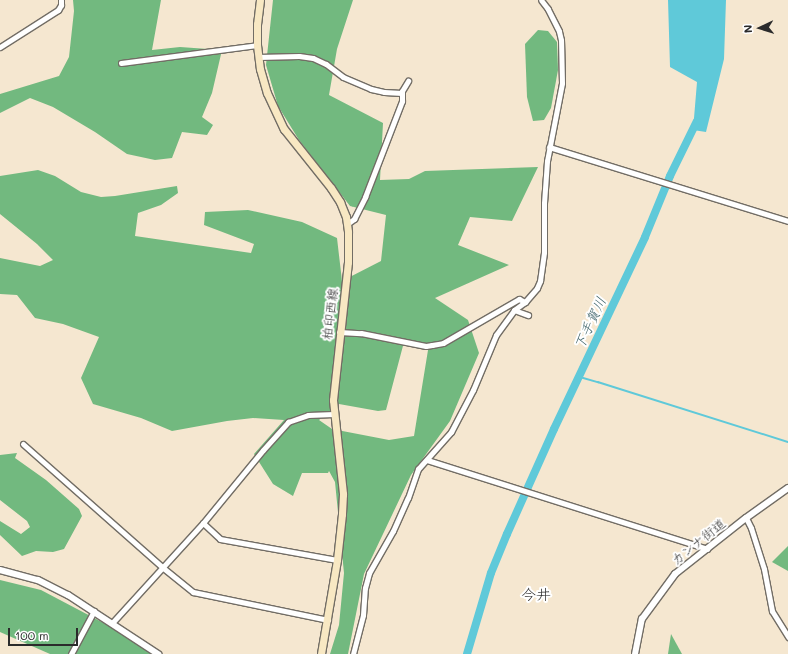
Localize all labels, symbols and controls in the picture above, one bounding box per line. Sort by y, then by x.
north arrow [740,8,780,48]
text: N [740,24,755,34]
street label: 柏印西線 [319,287,341,341]
water label: 下手賀川 [571,294,609,352]
street label: カンナ街道 [668,515,728,569]
district label: 今井 [521,586,551,604]
scale bar [10,620,80,646]
text: 100 m [15,627,49,643]

